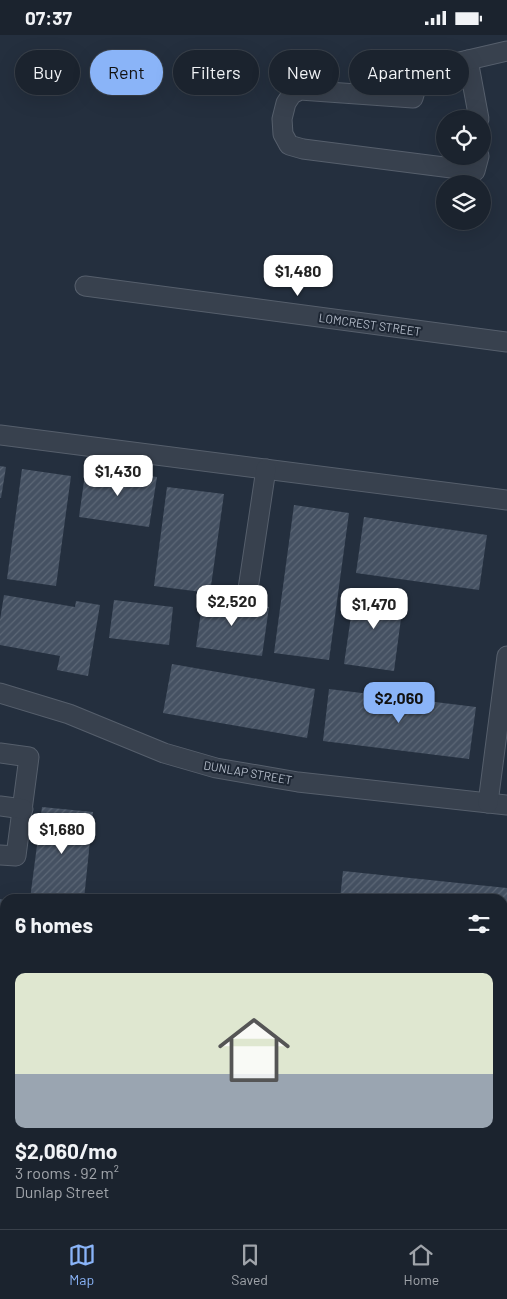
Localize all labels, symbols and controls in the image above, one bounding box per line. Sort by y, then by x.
text: 07:37 [25,6,72,29]
chip: Buy [15,50,80,95]
chip: Rent [90,50,163,95]
chip: Filters [173,50,259,95]
chip: New [269,50,339,95]
chip: Apartment [349,50,469,95]
map controls [436,110,491,230]
button: locate [436,110,491,165]
button: layers [436,175,491,230]
pin: $1,480 [257,255,339,297]
text: $1,480 [275,261,321,280]
street label: LOMCREST STREET [318,310,422,338]
pin: $1,430 [77,455,159,497]
text: $1,430 [95,461,141,480]
pin: $2,520 [191,585,273,627]
pin: $1,470 [333,587,415,630]
text: $2,520 [207,591,257,610]
text: $1,470 [352,594,396,613]
pin: $2,060 [358,681,440,724]
text: $2,060 [375,688,423,707]
street label: DUNLAP STREET [203,757,294,787]
pin: $1,680 [21,813,103,855]
text: $1,680 [39,819,85,838]
icon: filters [465,910,493,938]
text: 6 homes [15,912,93,937]
icon: home [209,1005,299,1095]
text: $2,060/mo [15,1138,118,1163]
text: 3 rooms · 92 m² [15,1163,119,1182]
text: Dunlap Street [15,1182,109,1201]
tab: Map [68,1241,96,1288]
tab: Saved [231,1241,268,1288]
tab: Home [404,1241,439,1288]

